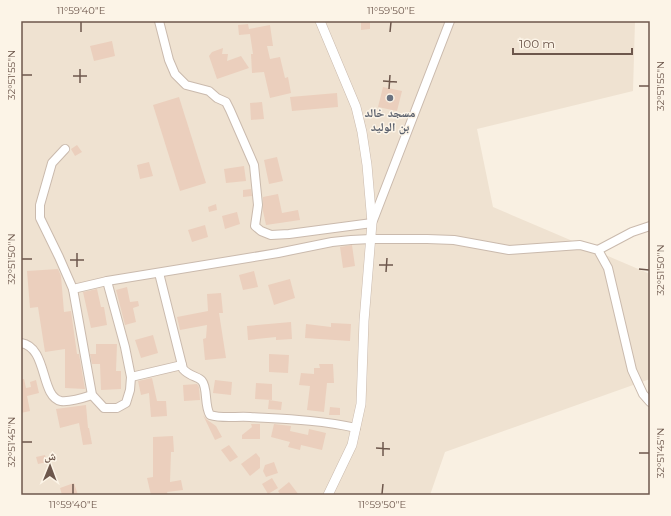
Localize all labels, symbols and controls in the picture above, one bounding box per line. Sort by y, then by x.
text: 11°59'40"E [57,4,106,17]
text: 11°59'50"E [367,4,415,17]
scale bar [513,30,632,56]
text: 100 m [519,36,555,51]
text: 32°51'55"N [5,50,18,100]
text: 32°51'55"N [654,61,667,111]
marker: مسجد خالد بن الوليد [385,93,395,103]
place label: مسجد خالد بن الوليد [365,105,416,135]
text: 32°51'50"N [5,233,18,285]
text: 32°51'50"N [654,244,667,296]
text: 32°51'45"N [5,417,18,467]
text: 32°51'45"N [654,428,667,478]
north arrow [30,446,70,486]
text: ش [44,449,56,464]
text: 11°59'40"E [49,498,98,511]
text: 11°59'50"E [358,498,406,511]

